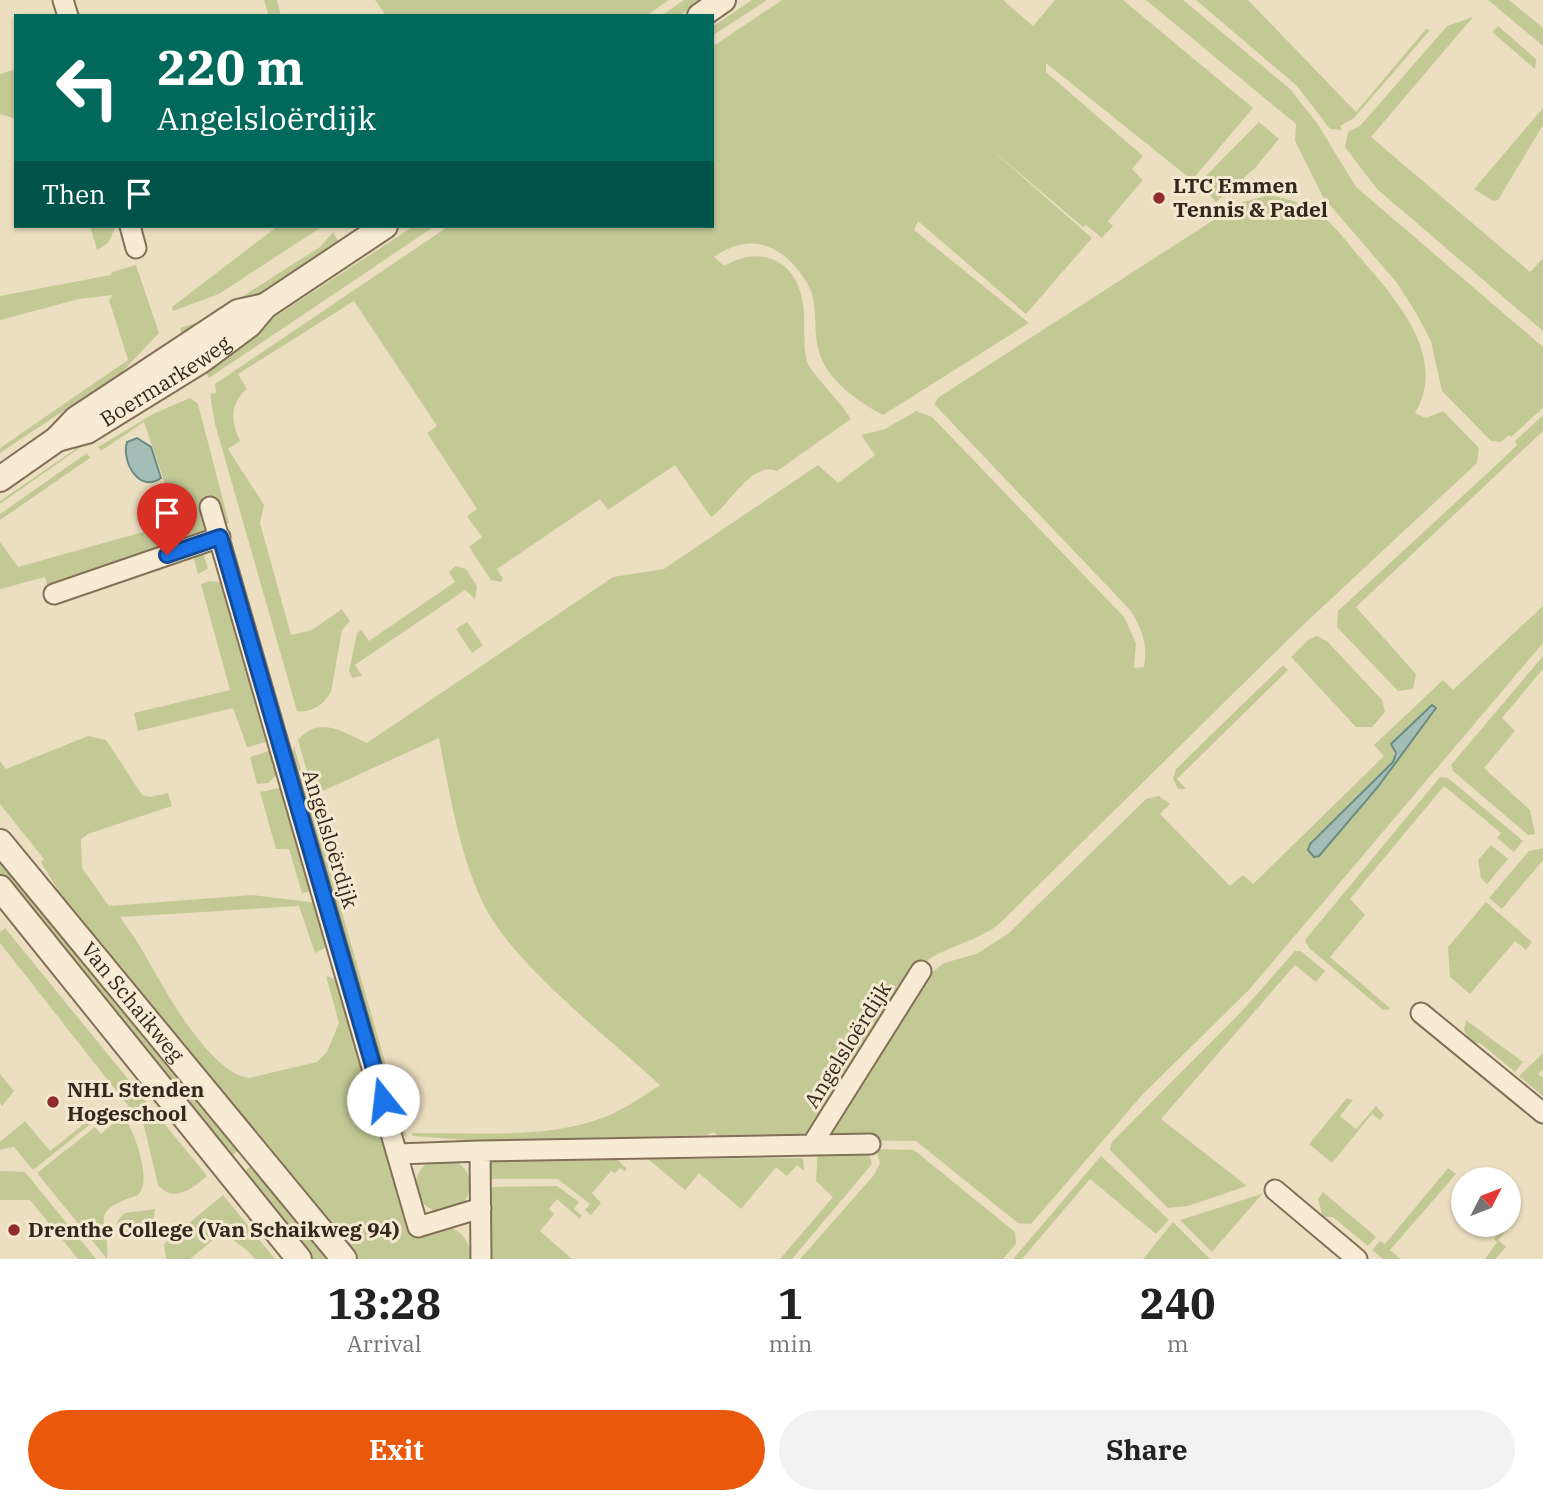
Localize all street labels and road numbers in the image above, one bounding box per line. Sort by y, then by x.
street label: Boermarkeweg [95,328,236,433]
street label: Angelsloërdijk [297,766,366,912]
street label: Van Schaikweg [75,936,191,1068]
street label: Angelsloërdijk [797,975,898,1113]

